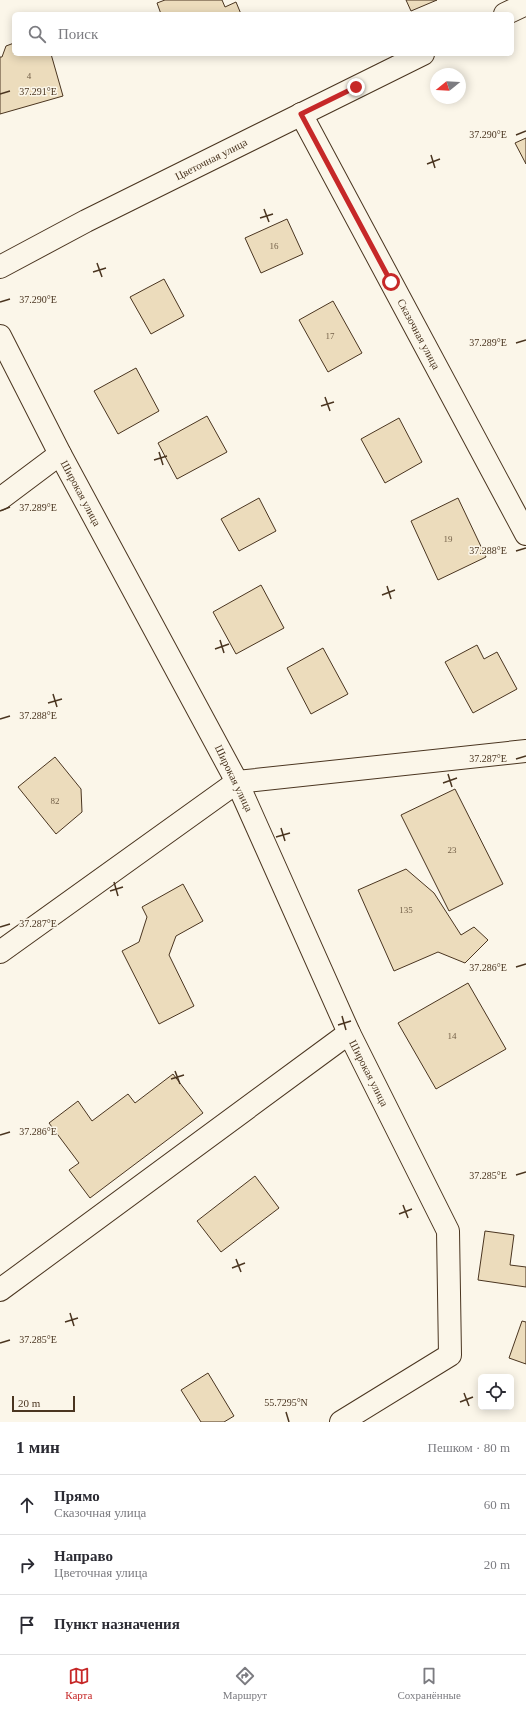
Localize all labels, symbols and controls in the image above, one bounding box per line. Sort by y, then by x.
search box [12,12,514,56]
icon: search [26,23,48,45]
text: Поиск [58,26,98,42]
north arrow [430,68,466,104]
house number: 4 [27,71,32,81]
route end [347,78,365,96]
text: 37.291°E [19,86,57,97]
text: 37.290°E [469,129,507,140]
street label: Цветочная улица [173,136,249,182]
house number: 16 [270,241,279,251]
route start [382,273,400,291]
text: 37.290°E [19,294,57,305]
street label: Сказочная улица [395,297,443,371]
house number: 17 [326,331,335,341]
text: 37.289°E [469,337,507,348]
street label: Широкая улица [59,458,103,528]
text: 37.289°E [19,502,57,513]
house number: 19 [444,534,453,544]
text: 37.288°E [469,545,507,556]
text: 37.288°E [19,710,57,721]
street label: Широкая улица [213,743,255,814]
text: 37.287°E [469,753,507,764]
house number: 82 [51,796,60,806]
house number: 23 [448,845,457,855]
house number: 135 [399,905,413,915]
text: 37.287°E [19,918,57,929]
text: 37.286°E [469,962,507,973]
house number: 14 [448,1031,457,1041]
street label: Широкая улица [347,1038,391,1108]
text: 37.286°E [19,1126,57,1137]
text: 37.285°E [469,1170,507,1181]
text: 37.285°E [19,1334,57,1345]
map controls [478,1374,514,1410]
button: locate [478,1374,514,1410]
scale bar [12,1394,75,1413]
text: 20 m [18,1397,40,1409]
text: 55.7295°N [264,1397,308,1408]
text: 1 мин [16,1438,60,1457]
text: Пешком · 80 m [428,1440,510,1455]
text: Прямо [54,1488,100,1504]
icon: ahead [16,1494,38,1516]
text: 60 m [484,1497,510,1512]
text: Сказочная улица [54,1505,146,1520]
text: Направо [54,1548,113,1564]
icon: right [16,1554,38,1576]
text: 20 m [484,1557,510,1572]
text: Цветочная улица [54,1565,148,1580]
icon: arrive [16,1614,38,1636]
text: Пункт назначения [54,1616,180,1632]
tab: Карта [65,1665,92,1701]
tab: Маршрут [223,1665,267,1701]
tab: Сохранённые [398,1665,461,1701]

